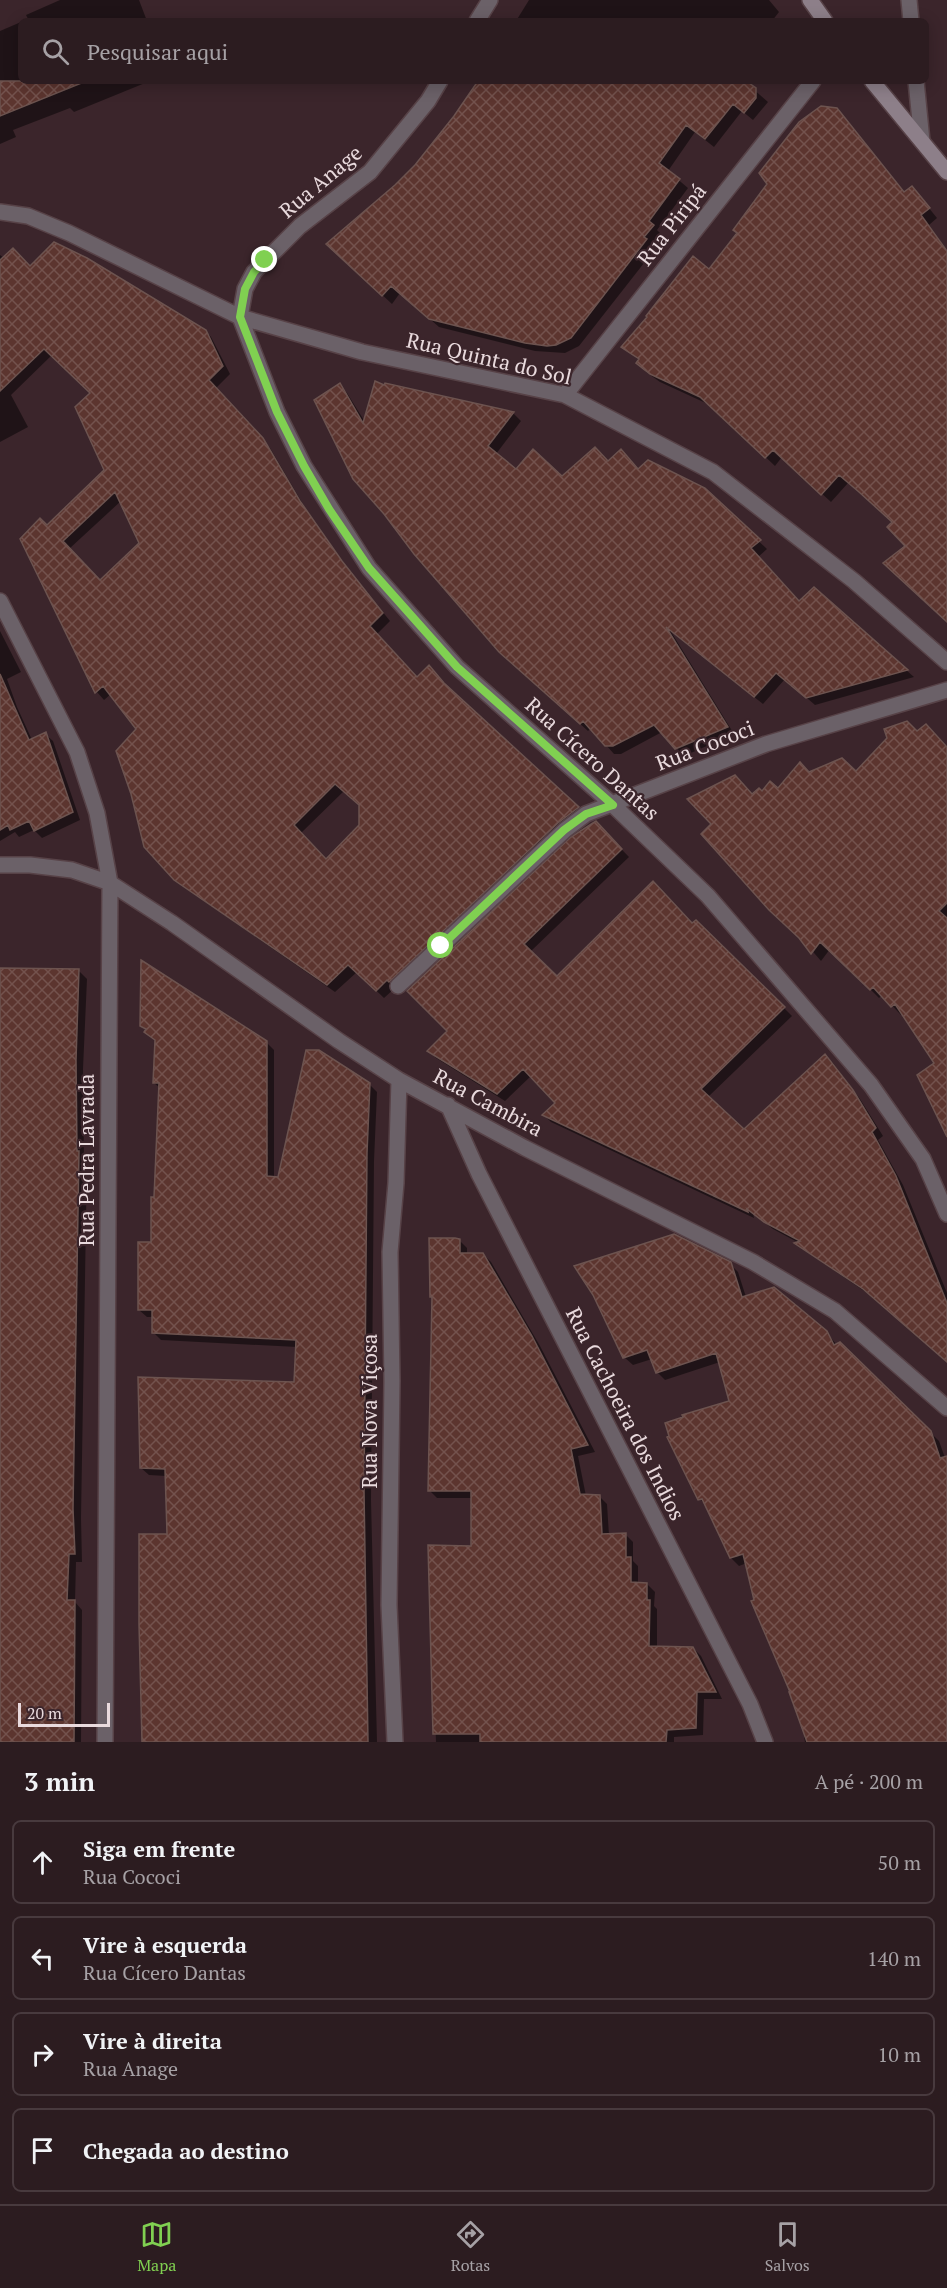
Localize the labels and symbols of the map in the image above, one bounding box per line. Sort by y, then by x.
street label: Rua Anage [273,138,368,224]
street label: Rua Piripá [630,177,712,271]
route end [251,246,277,272]
street label: Rua Quinta do Sol [404,325,575,391]
street label: Rua Cícero Dantas [520,691,666,826]
street label: Rua Cococi [652,714,758,777]
route start [427,932,453,958]
street label: Rua Cambira [429,1062,548,1143]
street label: Rua Pedra Lavrada [72,1073,100,1246]
street label: Rua Cachoeira dos Indios [560,1302,692,1525]
street label: Rua Nova Viçosa [355,1333,383,1488]
scale bar [18,1700,110,1728]

